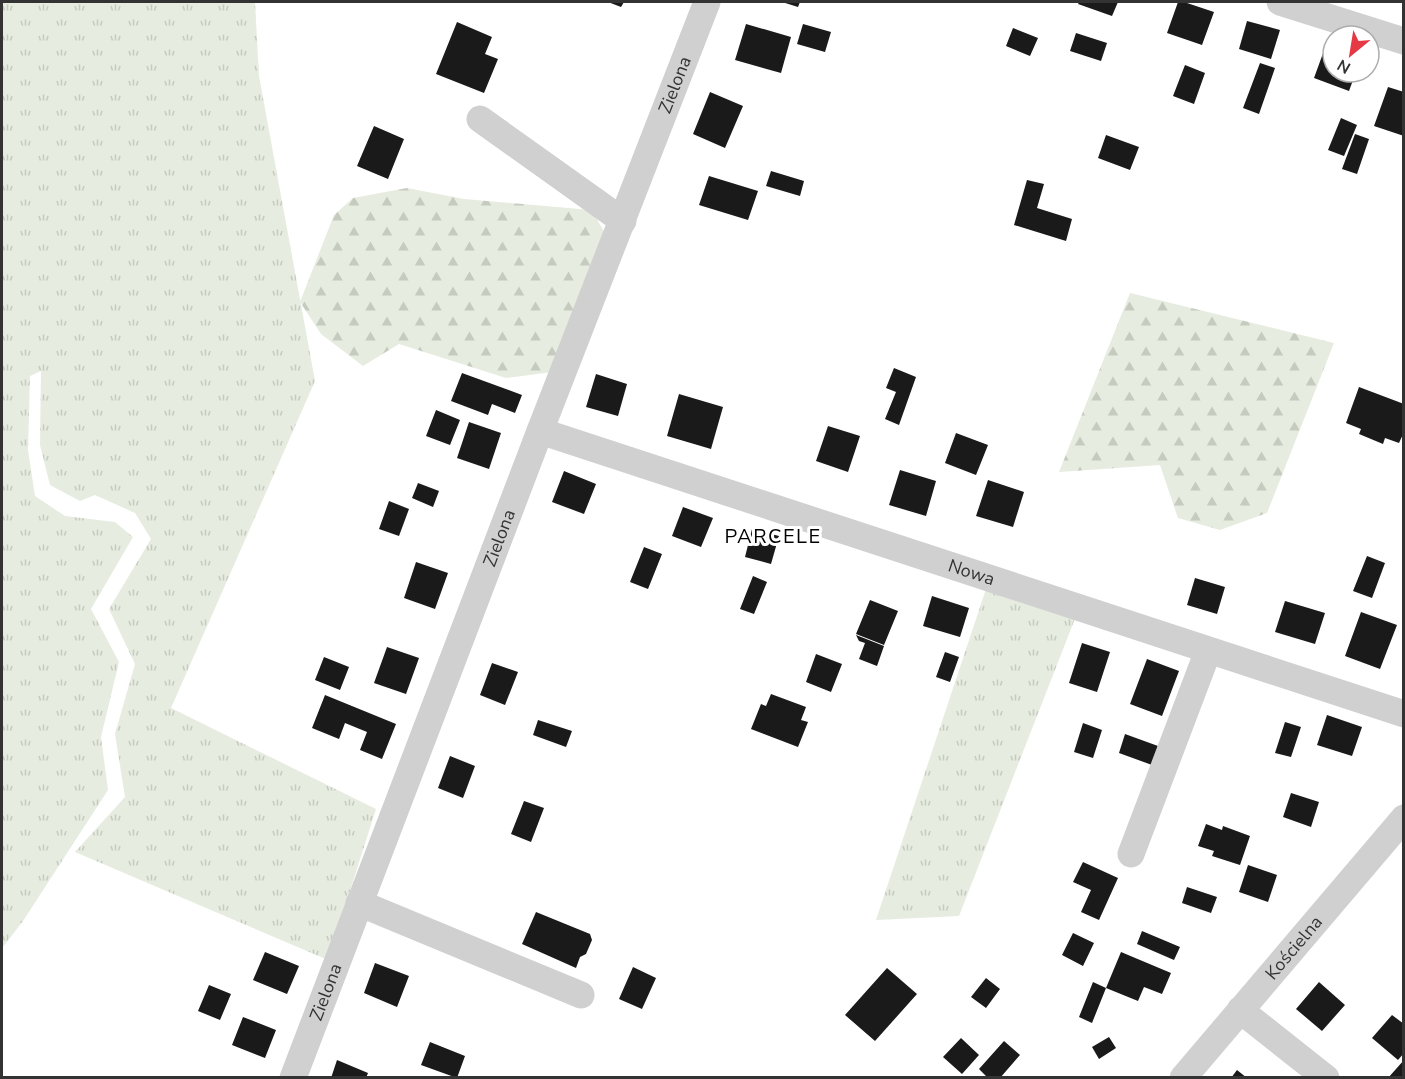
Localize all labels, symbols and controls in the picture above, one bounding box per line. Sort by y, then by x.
north arrow [1321,24,1381,84]
street label: Zielona [653,53,697,117]
text: N [1333,54,1355,79]
street label: Zielona [477,506,521,570]
district label: PARCELE [724,523,822,550]
street label: Nowa [945,553,998,591]
street label: Kościelna [1260,911,1328,985]
street label: Zielona [304,960,348,1024]

